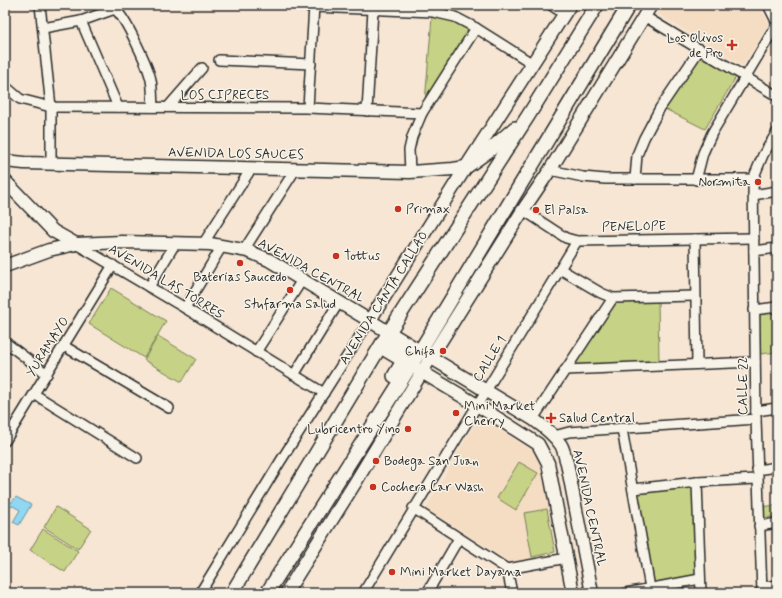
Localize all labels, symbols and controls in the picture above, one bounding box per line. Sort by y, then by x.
place label: Los Olivos de Pro [667,30,723,62]
marker: Los Olivos de Pro [726,39,738,51]
street label: LOS CIPRECES [181,87,269,104]
street label: AVENIDA LOS SAUCES [168,144,305,164]
place label: Normita [698,174,750,191]
marker: Normita [753,177,763,187]
place label: Primax [406,201,451,218]
place label: El Palsa [544,202,588,219]
marker: Primax [393,204,403,214]
marker: El Palsa [531,205,541,215]
street label: PENELOPE [602,218,667,236]
street label: AVENIDA CANTA CALLAO [336,228,432,368]
street label: AVENIDA CENTRAL [255,235,367,307]
street label: AVENIDA LAS TORRES [105,241,227,324]
place label: Tottus [344,248,380,265]
marker: Tottus [331,251,341,261]
marker: Baterias Saucedo [235,258,245,268]
place label: Baterias Saucedo [193,269,287,286]
marker: Stufarma Salud [285,285,295,295]
place label: Stufarma Salud [244,296,336,313]
street label: YURAMAYO [23,314,73,380]
street label: CALLE 1 [469,333,511,385]
place label: Chifa [405,343,435,360]
marker: Chifa [438,346,448,356]
street label: CALLE 22 [735,357,752,415]
place label: Mini Market Cherry [464,398,535,430]
marker: Mini Market Cherry [451,408,461,418]
place label: Salud Central [559,410,635,427]
marker: Salud Central [546,413,556,423]
place label: Lubricentro Yino [307,421,400,438]
marker: Lubricentro Yino [403,424,413,434]
street label: AVENIDA CENTRAL [568,448,610,568]
place label: Bodega San Juan [384,453,479,471]
marker: Bodega San Juan [371,456,381,466]
place label: Cochera Car Wash [381,479,484,496]
marker: Cochera Car Wash [368,482,378,492]
place label: Mini Market Dayana [400,564,522,581]
marker: Mini Market Dayana [387,567,397,577]

